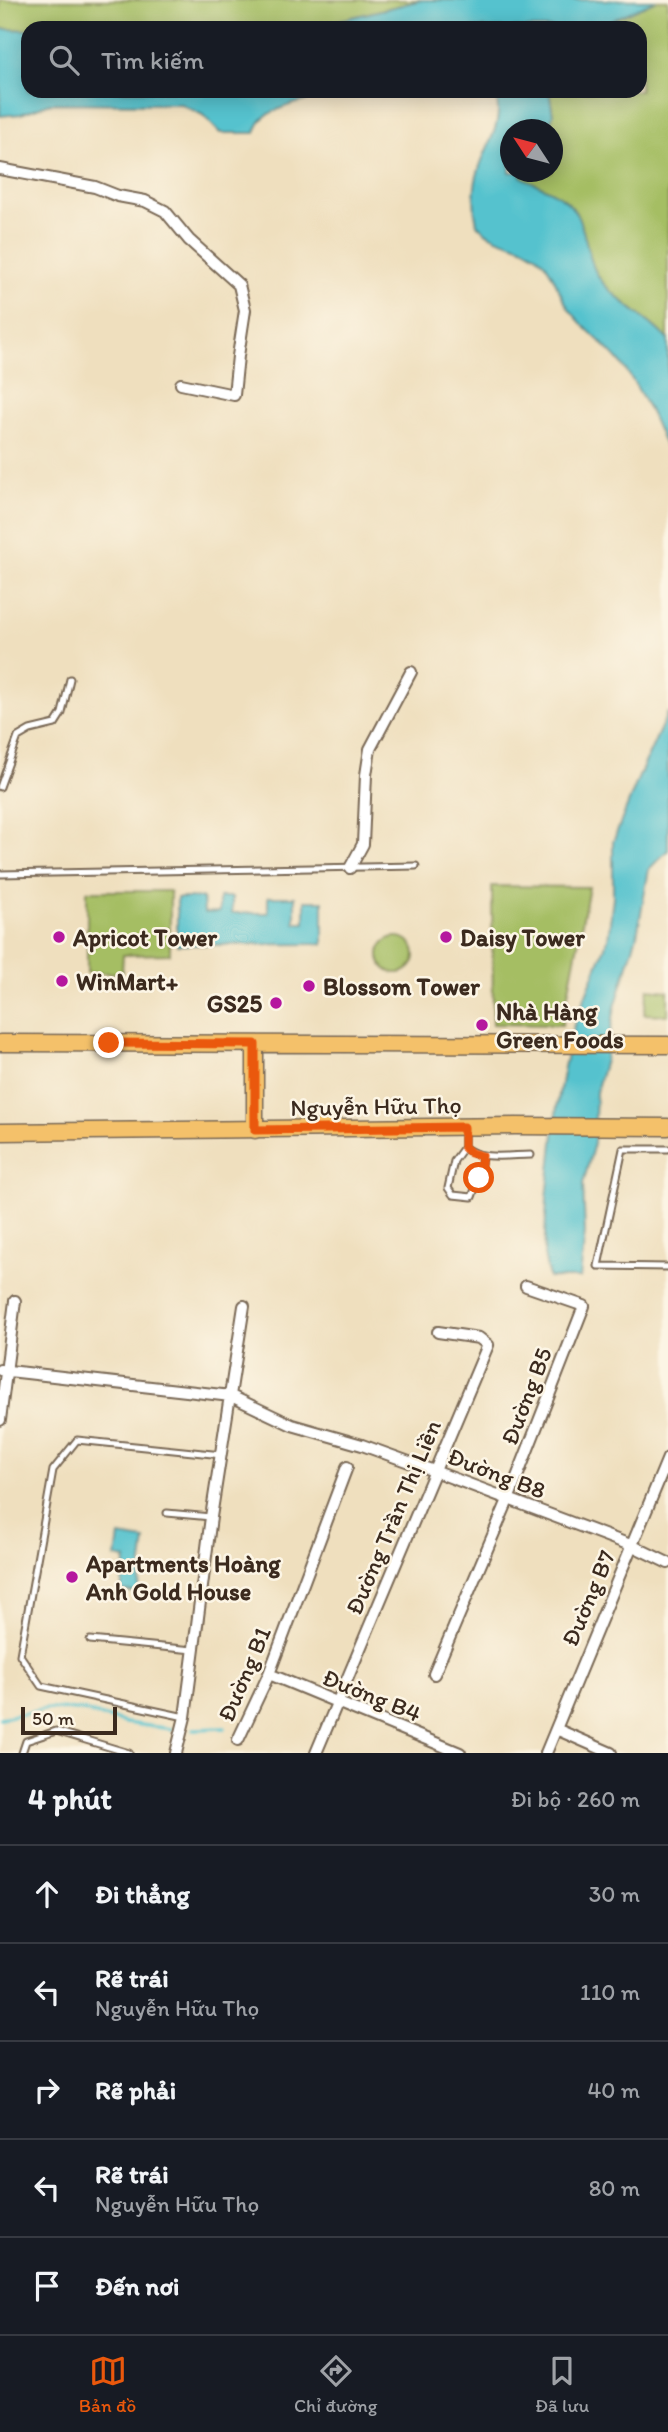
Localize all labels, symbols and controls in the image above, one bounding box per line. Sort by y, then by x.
search box [21,21,647,98]
icon: search [45,41,83,79]
text: Tìm kiếm [101,44,204,76]
north arrow [500,119,563,182]
place label: Apricot Tower [72,923,218,953]
place label: Daisy Tower [460,923,585,953]
marker: Apricot Tower [51,929,67,945]
marker: Daisy Tower [438,929,454,945]
place label: WinMart+ [76,967,178,996]
place label: Blossom Tower [323,972,480,1001]
marker: WinMart+ [54,973,70,989]
marker: Blossom Tower [301,978,317,994]
place label: GS25 [207,989,262,1018]
marker: GS25 [268,995,284,1011]
place label: Nhà Hàng Green Foods [496,997,624,1054]
marker: Nhà Hàng Green Foods [474,1017,490,1033]
route end [93,1027,124,1058]
street label: Nguyễn Hữu Thọ [290,1090,462,1122]
route start [463,1162,494,1193]
street label: Đường B5 [494,1343,558,1449]
street label: Đường Trần Thị Liền [339,1415,447,1619]
street label: Đường B8 [444,1441,550,1505]
street label: Đường B7 [555,1546,621,1650]
place label: Apartments Hoàng Anh Gold House [85,1549,281,1606]
marker: Apartments Hoàng Anh Gold House [64,1569,80,1585]
street label: Đường B1 [211,1622,277,1726]
street label: Đường B4 [318,1662,426,1728]
scale bar [21,1704,117,1736]
text: 50 m [32,1707,74,1730]
text: 4 phút [28,1780,112,1817]
text: Đi bộ · 260 m [511,1785,640,1813]
icon: ahead [28,1875,66,1913]
text: Đi thẳng [95,1878,190,1910]
text: 30 m [589,1880,640,1908]
text: Rẽ trái [95,1962,169,1994]
icon: left [28,1973,66,2011]
text: 110 m [580,1978,640,2006]
text: Nguyễn Hữu Thọ [95,1994,259,2022]
icon: right [28,2071,66,2109]
text: Rẽ phải [95,2074,176,2106]
text: 40 m [587,2076,640,2104]
text: Rẽ trái [95,2158,169,2190]
icon: left [28,2169,66,2207]
text: 80 m [589,2174,640,2202]
text: Nguyễn Hữu Thọ [95,2190,259,2218]
icon: arrive [28,2267,66,2305]
text: Đến nơi [95,2270,180,2302]
tab: Bản đồ [79,2352,136,2417]
tab: Chỉ đường [294,2352,377,2417]
tab: Đã lưu [535,2352,589,2417]

